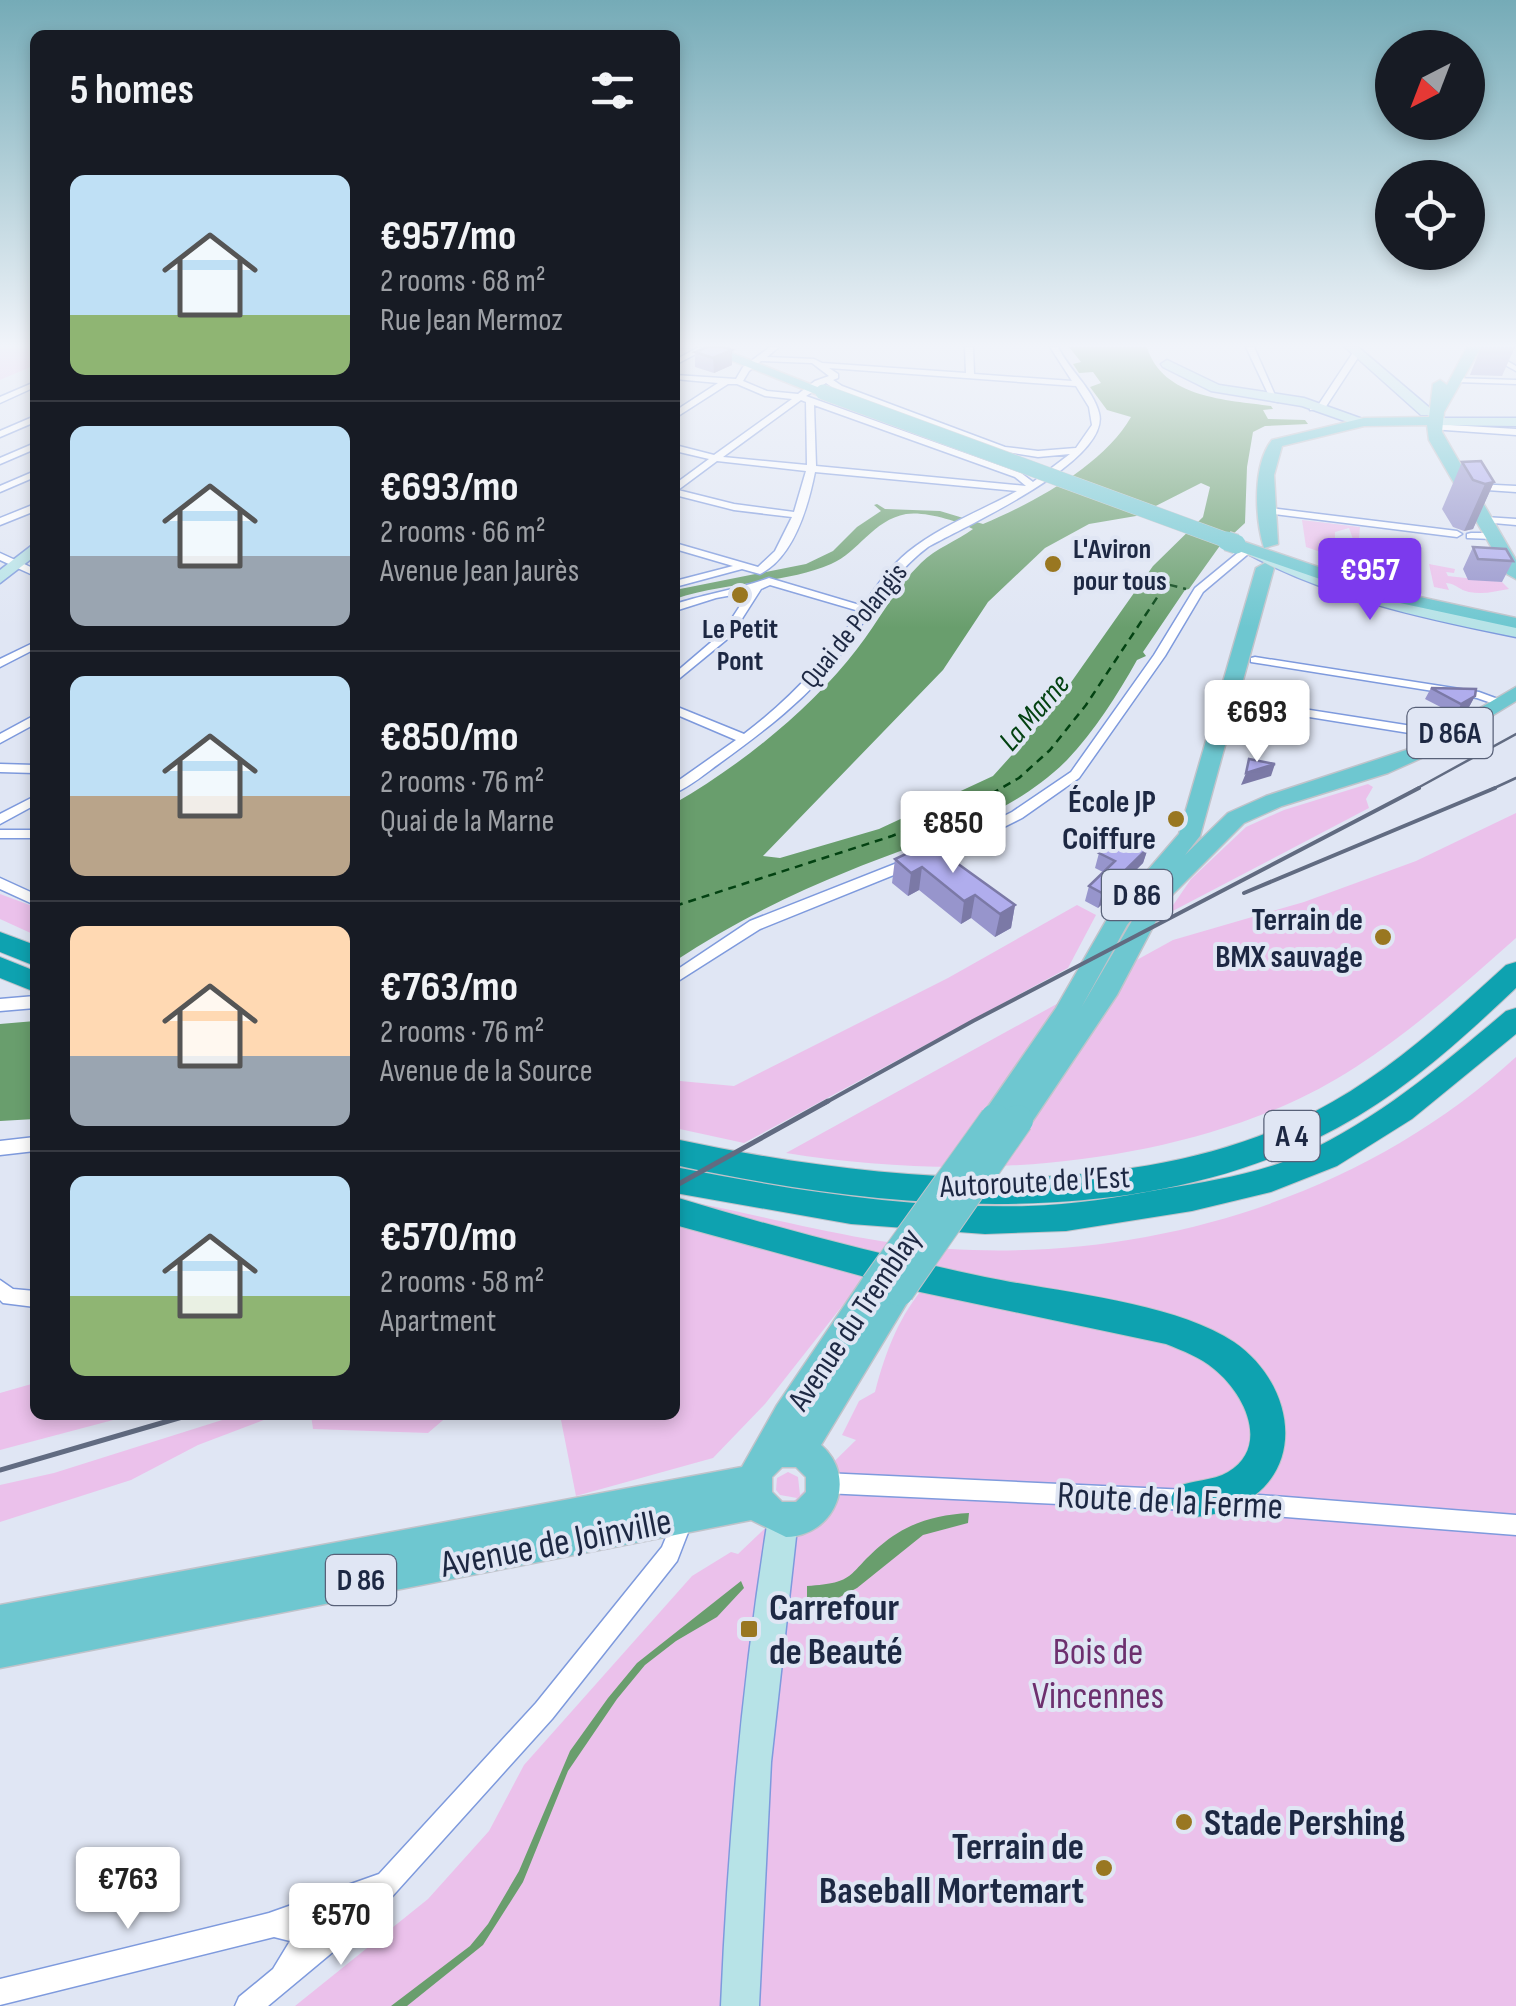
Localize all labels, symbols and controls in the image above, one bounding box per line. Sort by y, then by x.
north arrow [1375,30,1485,140]
map controls [1375,30,1485,270]
icon: filters [585,63,640,118]
text: 5 homes [70,65,194,116]
button: locate [1375,160,1485,270]
text: €957/mo [380,211,516,262]
icon: home [150,215,270,335]
text: 2 rooms · 68 m² [380,262,546,301]
text: Rue Jean Mermoz [380,301,563,340]
text: €693/mo [380,462,519,513]
icon: home [150,466,270,586]
text: 2 rooms · 66 m² [380,513,546,552]
place label: L'Aviron pour tous [1073,533,1167,598]
pin: €957 [1311,538,1429,623]
text: €957 [1340,551,1400,590]
text: Avenue Jean Jaurès [380,552,579,591]
marker: L'Aviron pour tous [1042,553,1064,575]
street label: Quai de Polangis [794,557,915,695]
marker: Le Petit Pont [729,584,751,606]
place label: Le Petit Pont [702,613,778,678]
water label: La Marne [992,667,1078,758]
pin: €693 [1198,680,1316,765]
text: €693 [1227,693,1287,732]
road number: D 86A [1408,708,1492,758]
text: €850/mo [380,712,519,763]
icon: home [150,716,270,836]
text: 2 rooms · 76 m² [380,763,544,802]
place label: École JP Coiffure [1062,783,1156,859]
pin: €850 [894,791,1012,876]
text: Quai de la Marne [380,802,554,841]
text: €850 [923,804,983,843]
marker: École JP Coiffure [1165,808,1187,830]
road number: D 86 [1102,870,1172,920]
place label: Terrain de BMX sauvage [1215,901,1363,977]
marker: Terrain de BMX sauvage [1372,926,1394,948]
text: €763/mo [380,962,518,1013]
icon: home [150,966,270,1086]
text: 2 rooms · 76 m² [380,1013,544,1052]
text: Avenue de la Source [380,1052,593,1091]
road number: A 4 [1264,1111,1320,1161]
street label: Autoroute de l’Est [938,1158,1131,1207]
text: €570/mo [380,1212,517,1263]
icon: home [150,1216,270,1336]
street label: Avenue du Tremblay [779,1221,931,1419]
text: 2 rooms · 58 m² [380,1263,545,1302]
text: Apartment [380,1302,496,1341]
street label: Route de la Ferme [1056,1473,1284,1530]
street label: Avenue de Joinville [436,1499,675,1588]
road number: D 86 [326,1555,396,1605]
place label: Carrefour de Beauté [769,1586,903,1675]
marker: Carrefour de Beauté [738,1618,760,1640]
park label: Bois de Vincennes [1032,1630,1164,1719]
place label: Stade Pershing [1204,1801,1405,1846]
marker: Stade Pershing [1173,1811,1195,1833]
place label: Terrain de Baseball Mortemart [819,1825,1084,1914]
pin: €763 [69,1847,187,1932]
marker: Terrain de Baseball Mortemart [1093,1857,1115,1879]
text: €763 [98,1860,158,1899]
pin: €570 [282,1883,400,1968]
text: €570 [311,1896,371,1935]

